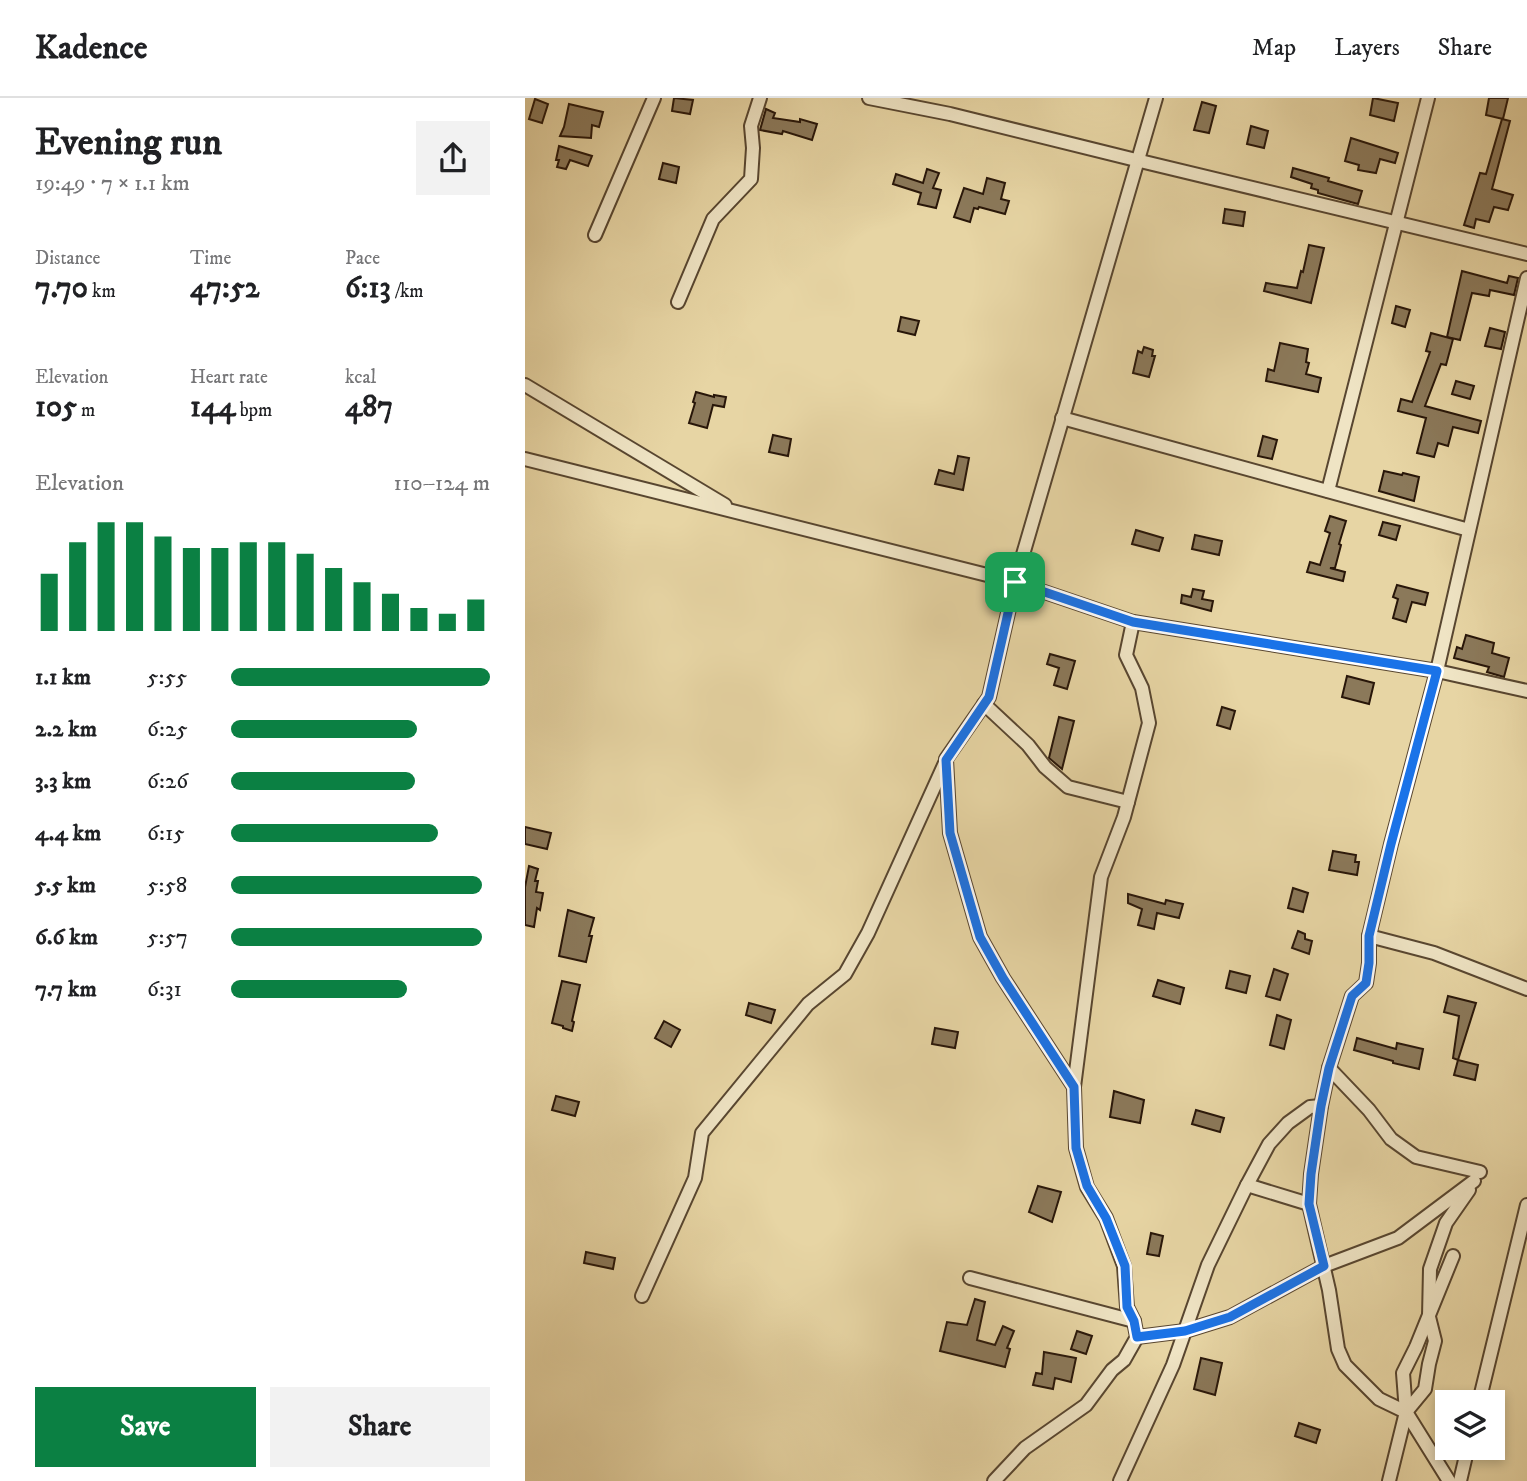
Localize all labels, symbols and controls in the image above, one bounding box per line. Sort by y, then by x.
text: Kadence [35,28,147,69]
text: Map [1252,33,1296,63]
text: Layers [1334,33,1400,63]
text: Share [1438,33,1492,63]
text: Evening run [35,119,222,167]
button: share [416,121,490,195]
text: 19:49 · 7 × 1.1 km [35,169,190,198]
text: Distance [35,247,100,270]
text: Time [190,247,231,270]
text: Pace [345,247,380,270]
text: 7.70 [35,270,88,307]
text: 47:52 [190,270,260,307]
text: 6:13 [345,270,391,307]
text: km [88,280,116,303]
text: /km [391,280,424,303]
text: Elevation [35,366,109,389]
text: Heart rate [190,366,268,389]
text: kcal [345,366,376,389]
text: 105 [35,389,77,426]
text: 144 [190,389,236,426]
text: 487 [345,389,393,426]
text: m [77,399,95,422]
text: bpm [236,399,272,422]
text: Elevation [35,469,124,498]
text: 110–124 m [394,469,490,498]
pin [985,552,1045,612]
icon: arrive [996,563,1034,601]
text: 1.1 km [35,663,91,692]
text: 5:55 [147,663,187,692]
text: 2.2 km [35,715,97,744]
text: 6:25 [147,715,188,744]
text: 3.3 km [35,767,91,796]
text: 6:26 [147,767,188,796]
text: 4.4 km [35,819,101,848]
text: 6:15 [147,819,185,848]
text: 5.5 km [35,871,96,900]
text: 5:58 [147,871,187,900]
text: 6.6 km [35,923,98,952]
text: 5:57 [147,923,188,952]
text: 7.7 km [35,975,97,1004]
text: 6:31 [147,975,182,1004]
button: Save [35,1387,256,1467]
button: Share [270,1387,490,1467]
map controls [1435,1390,1505,1460]
button: layers [1435,1390,1505,1460]

